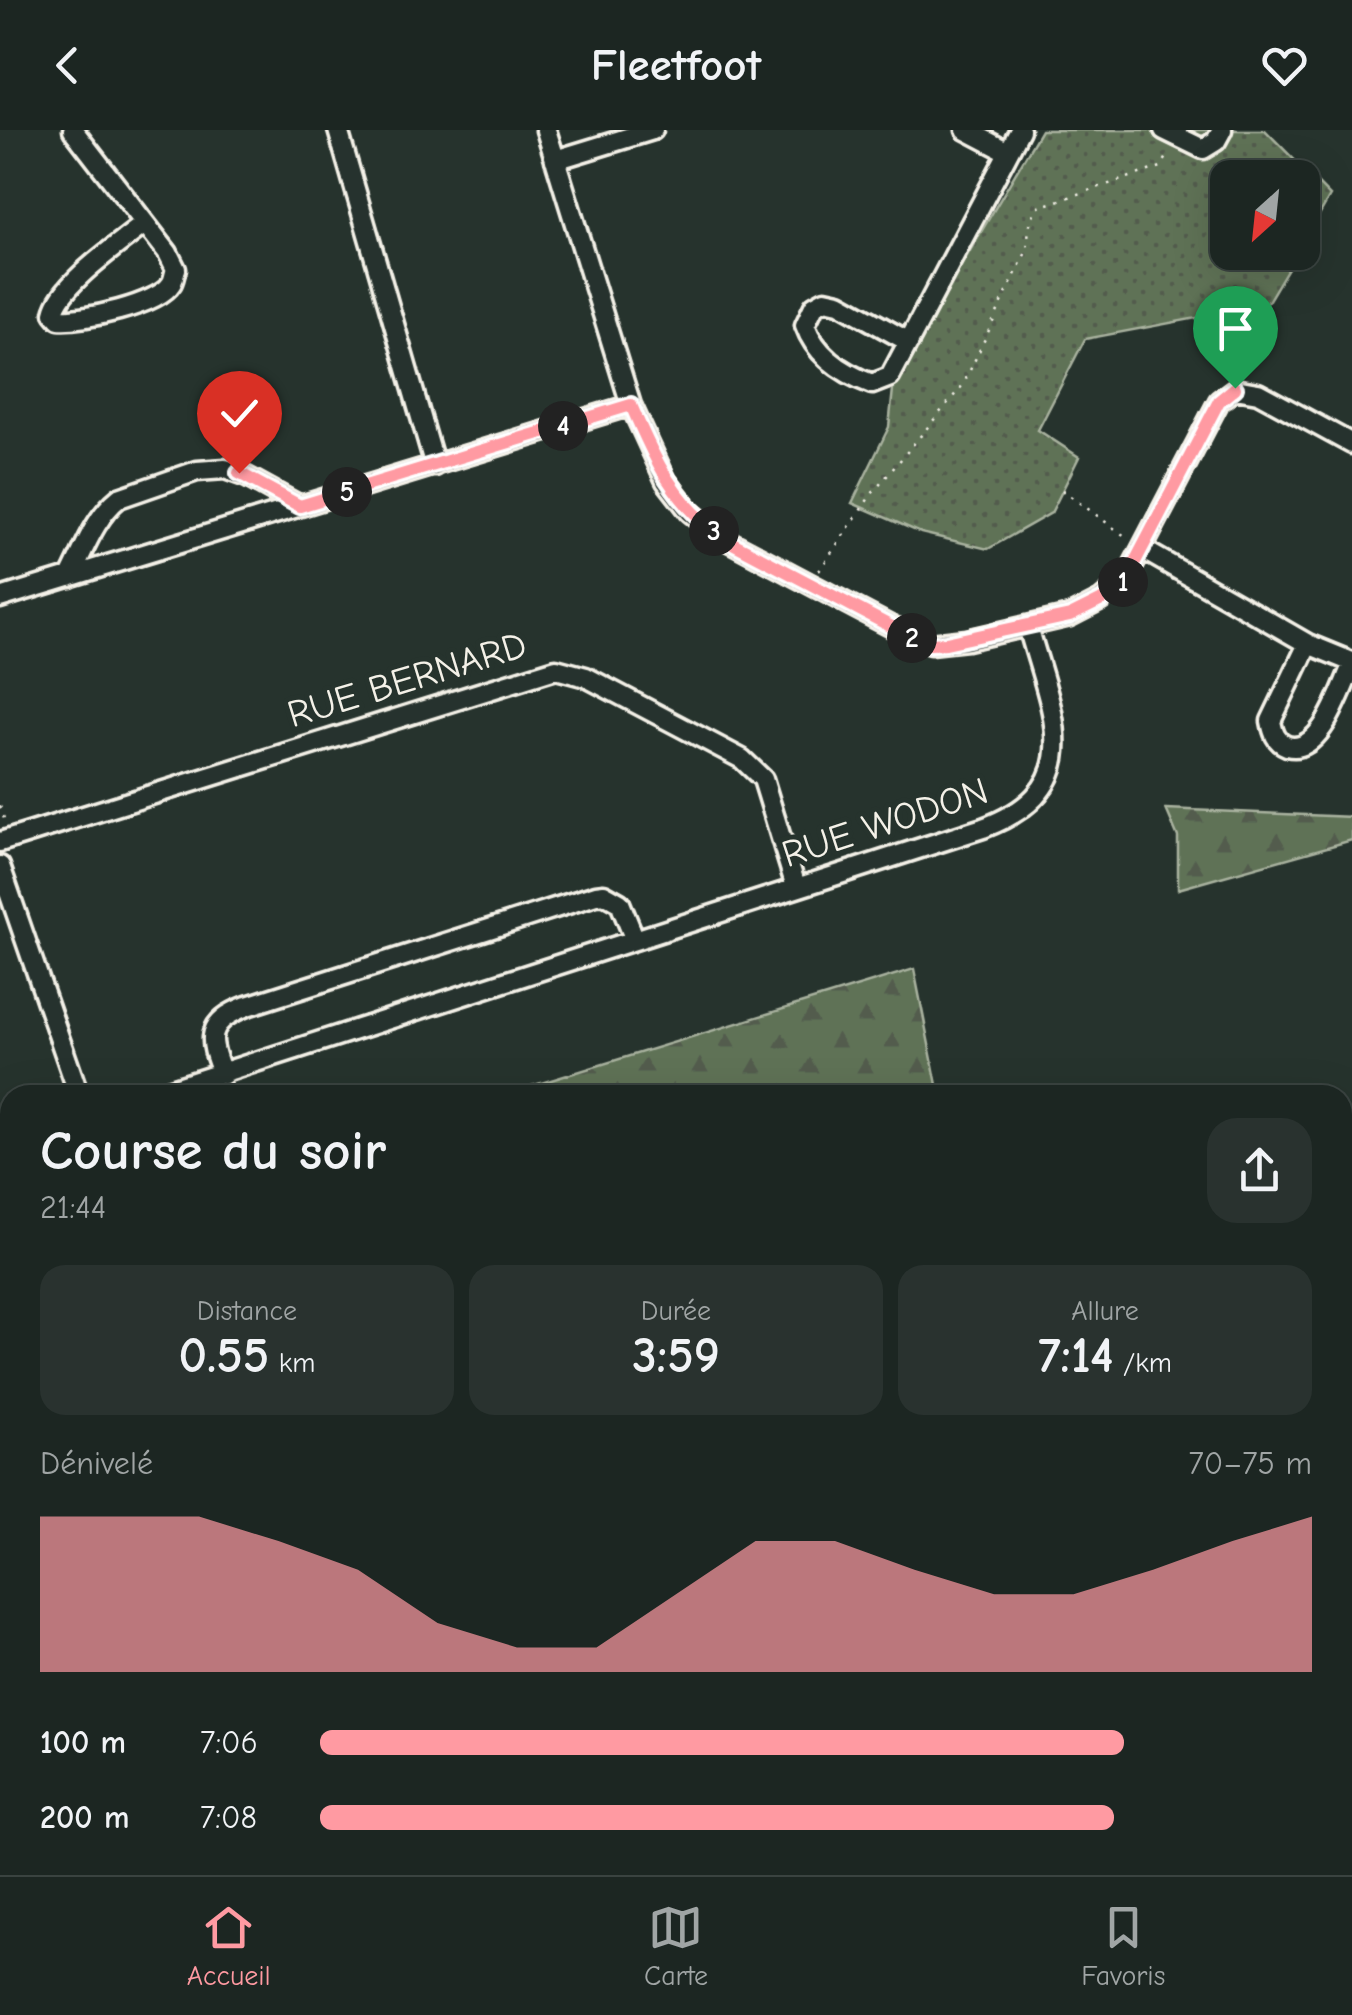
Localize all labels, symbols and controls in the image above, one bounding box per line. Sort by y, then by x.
icon: back [40,38,95,93]
icon: heart [1257,38,1312,93]
text: Fleetfoot [591,39,761,91]
north arrow [1210,160,1320,270]
map controls [1210,160,1320,270]
pin [1193,286,1278,389]
icon: arrive [1208,301,1263,356]
pin [197,371,282,474]
icon: check [212,386,267,441]
pin: 4 [538,401,588,451]
text: 4 [556,410,570,442]
pin: 5 [322,467,372,517]
text: 5 [340,476,354,508]
pin: 3 [689,506,739,556]
text: 3 [707,515,721,547]
pin: 1 [1098,557,1148,607]
text: 1 [1117,566,1129,598]
pin: 2 [887,613,937,663]
text: 2 [905,622,919,654]
street label: RUE BERNARD [282,623,532,737]
street label: RUE WODON [777,769,993,877]
button: share [1207,1118,1312,1223]
text: Course du soir [40,1119,386,1183]
text: 21:44 [40,1189,106,1226]
text: Distance [197,1295,297,1327]
text: Durée [641,1295,711,1327]
text: Allure [1071,1295,1139,1327]
text: 0.55 [179,1327,269,1385]
text: 3:59 [632,1327,720,1385]
text: 7:14 [1038,1327,1114,1385]
text: km [269,1347,315,1379]
text: /km [1114,1347,1172,1379]
text: Dénivelé [40,1445,153,1482]
text: 70–75 m [1189,1445,1312,1482]
text: 100 m [40,1724,126,1761]
text: 7:06 [200,1724,258,1761]
text: 200 m [40,1799,129,1836]
text: 7:08 [200,1799,257,1836]
tab: Accueil [187,1900,271,1992]
tab: Carte [644,1900,708,1992]
tab: Favoris [1081,1900,1165,1992]

